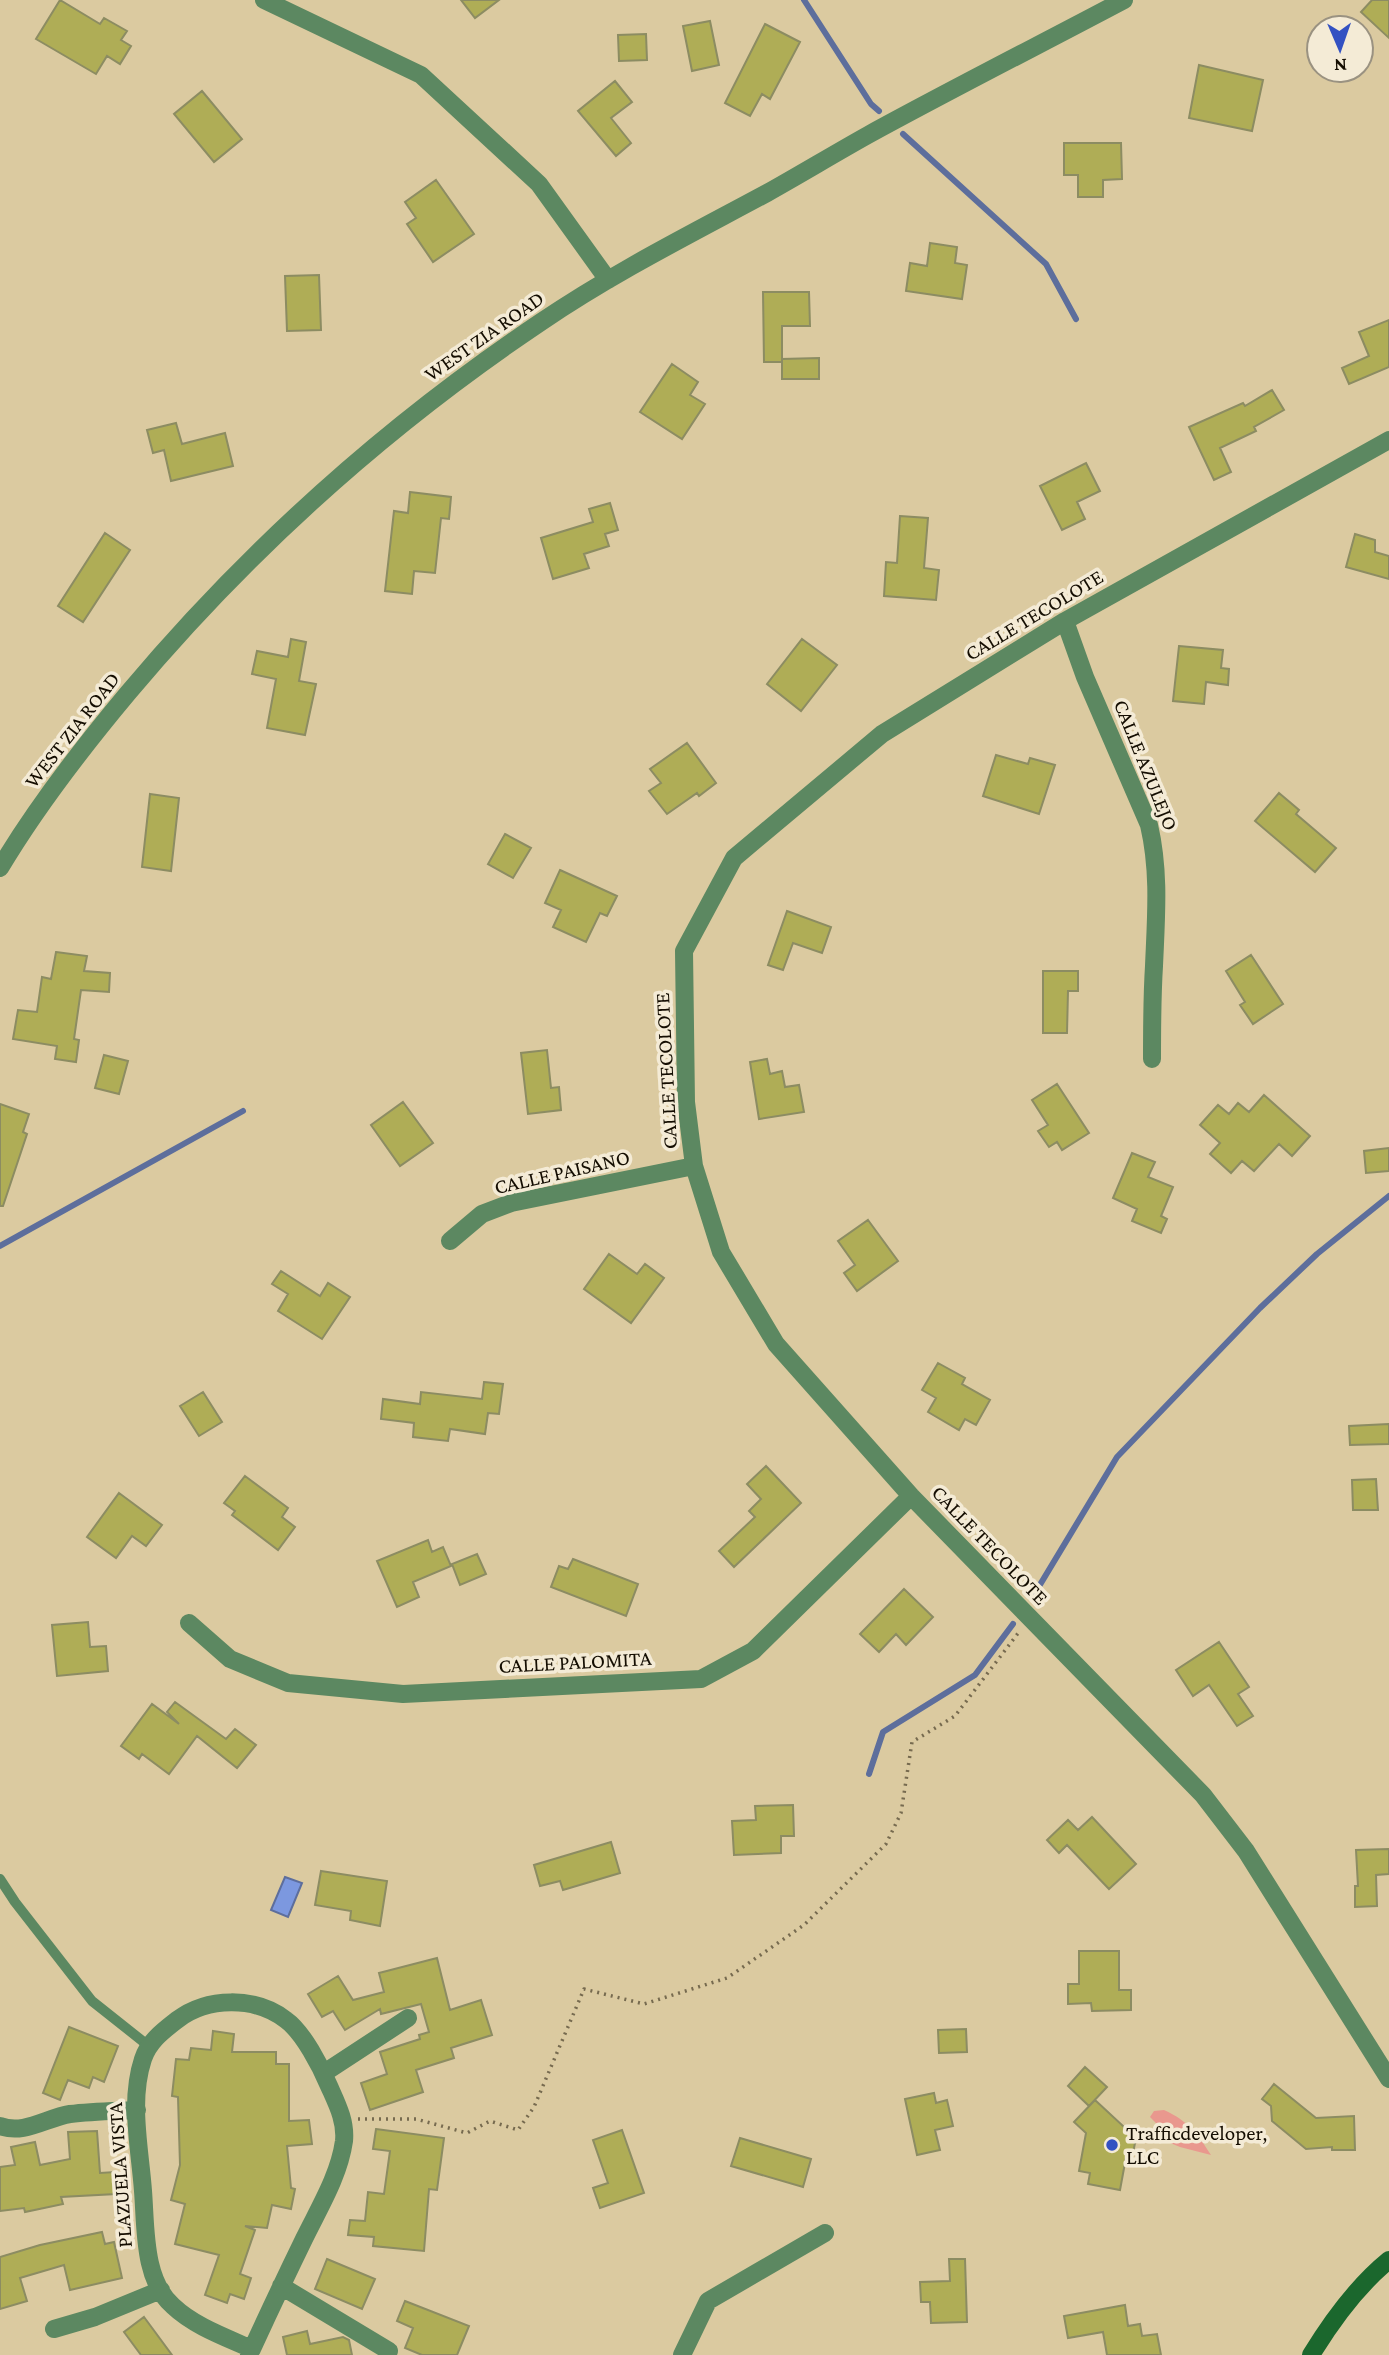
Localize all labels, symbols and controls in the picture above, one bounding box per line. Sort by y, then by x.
north arrow [1305,14,1375,84]
text: N [1334,55,1347,76]
street label: WEST ZIA ROAD [420,286,548,386]
street label: CALLE TECOLOTE [961,564,1107,666]
street label: WEST ZIA ROAD [19,667,125,793]
street label: CALLE AZULEJO [1109,696,1183,834]
street label: CALLE TECOLOTE [650,992,682,1150]
street label: CALLE PAISANO [492,1145,632,1199]
street label: CALLE TECOLOTE [927,1480,1053,1610]
street label: CALLE PALOMITA [498,1646,652,1678]
street label: PLAZUELA VISTA [103,2101,137,2249]
place label: Trafficdeveloper, LLC [1126,2121,1267,2169]
marker: Trafficdeveloper, LLC [1104,2137,1120,2153]

